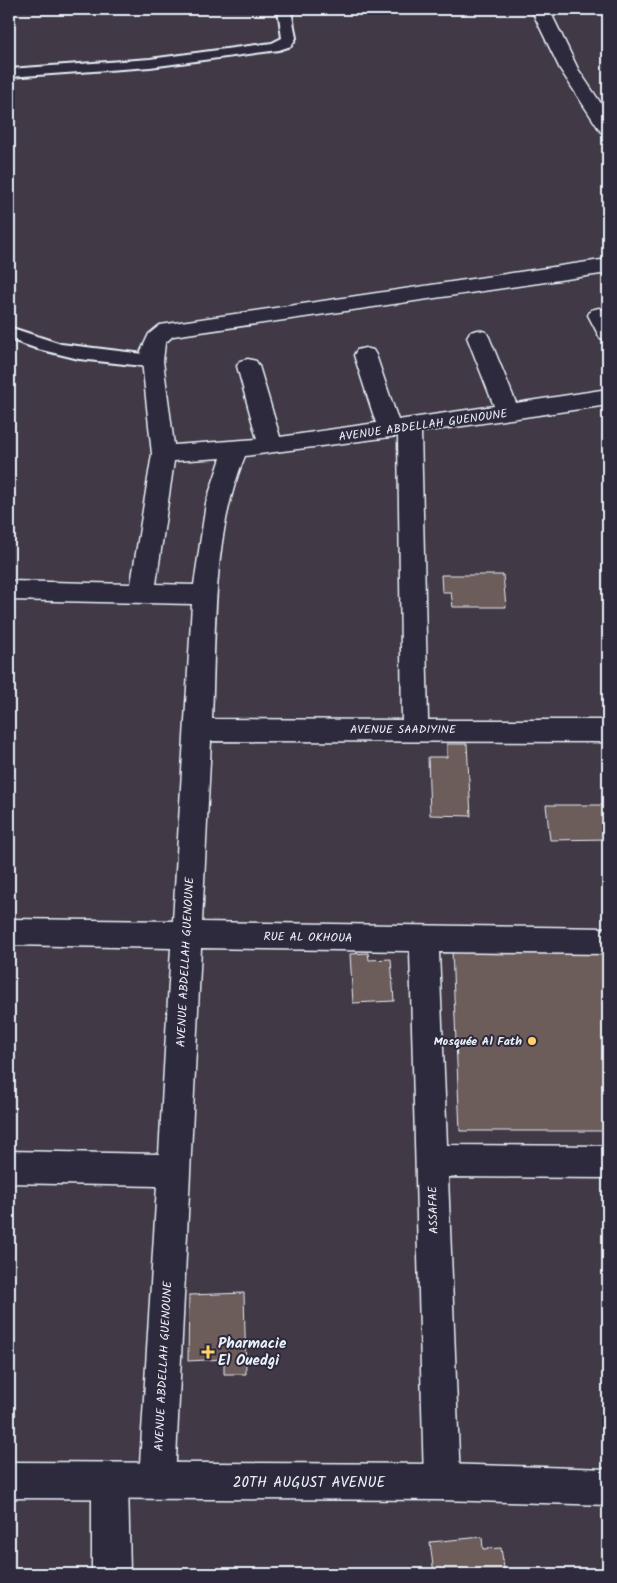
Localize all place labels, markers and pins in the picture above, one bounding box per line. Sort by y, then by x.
place label: Mosquée Al Fath [434,1032,522,1051]
marker: Mosquée Al Fath [526,1035,538,1047]
place label: Pharmacie El Ouedgi [218,1332,287,1373]
marker: Pharmacie El Ouedgi [202,1346,214,1358]

